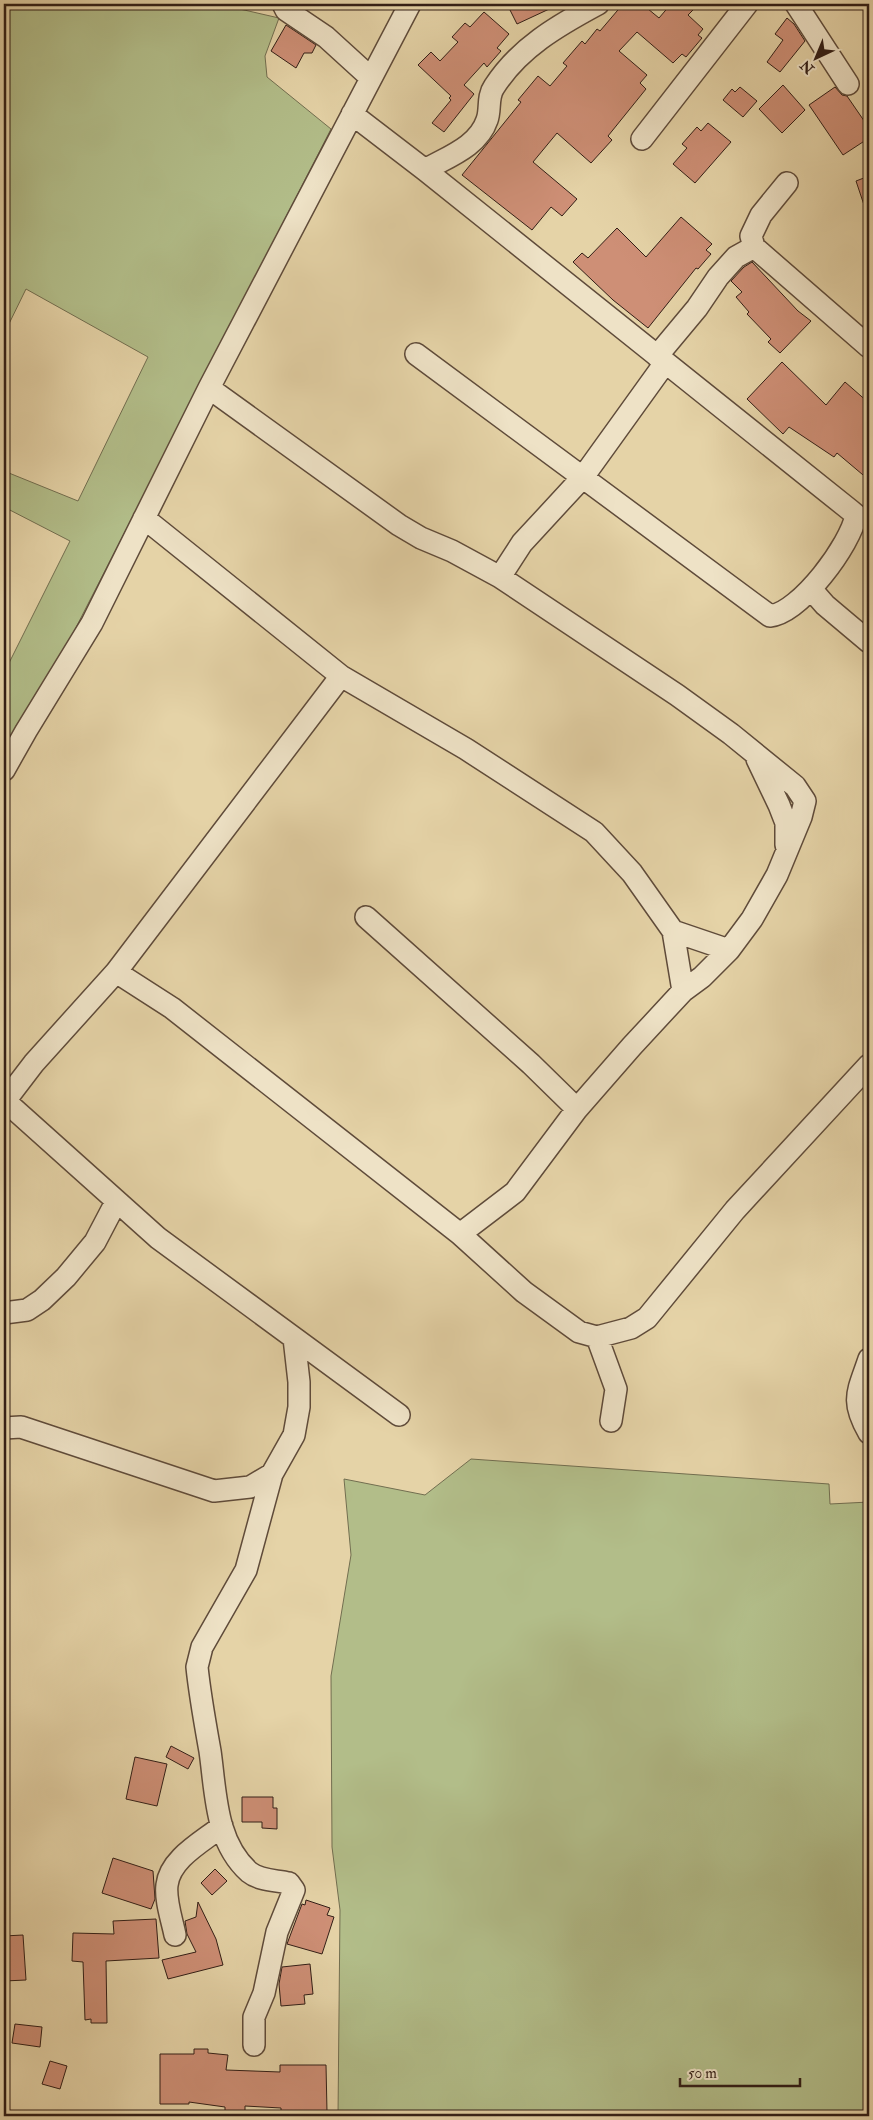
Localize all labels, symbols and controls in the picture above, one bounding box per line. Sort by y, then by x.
north arrow [790,32,840,82]
text: N [797,56,818,78]
scale bar [680,2055,800,2087]
text: 50 m [688,2064,717,2083]

